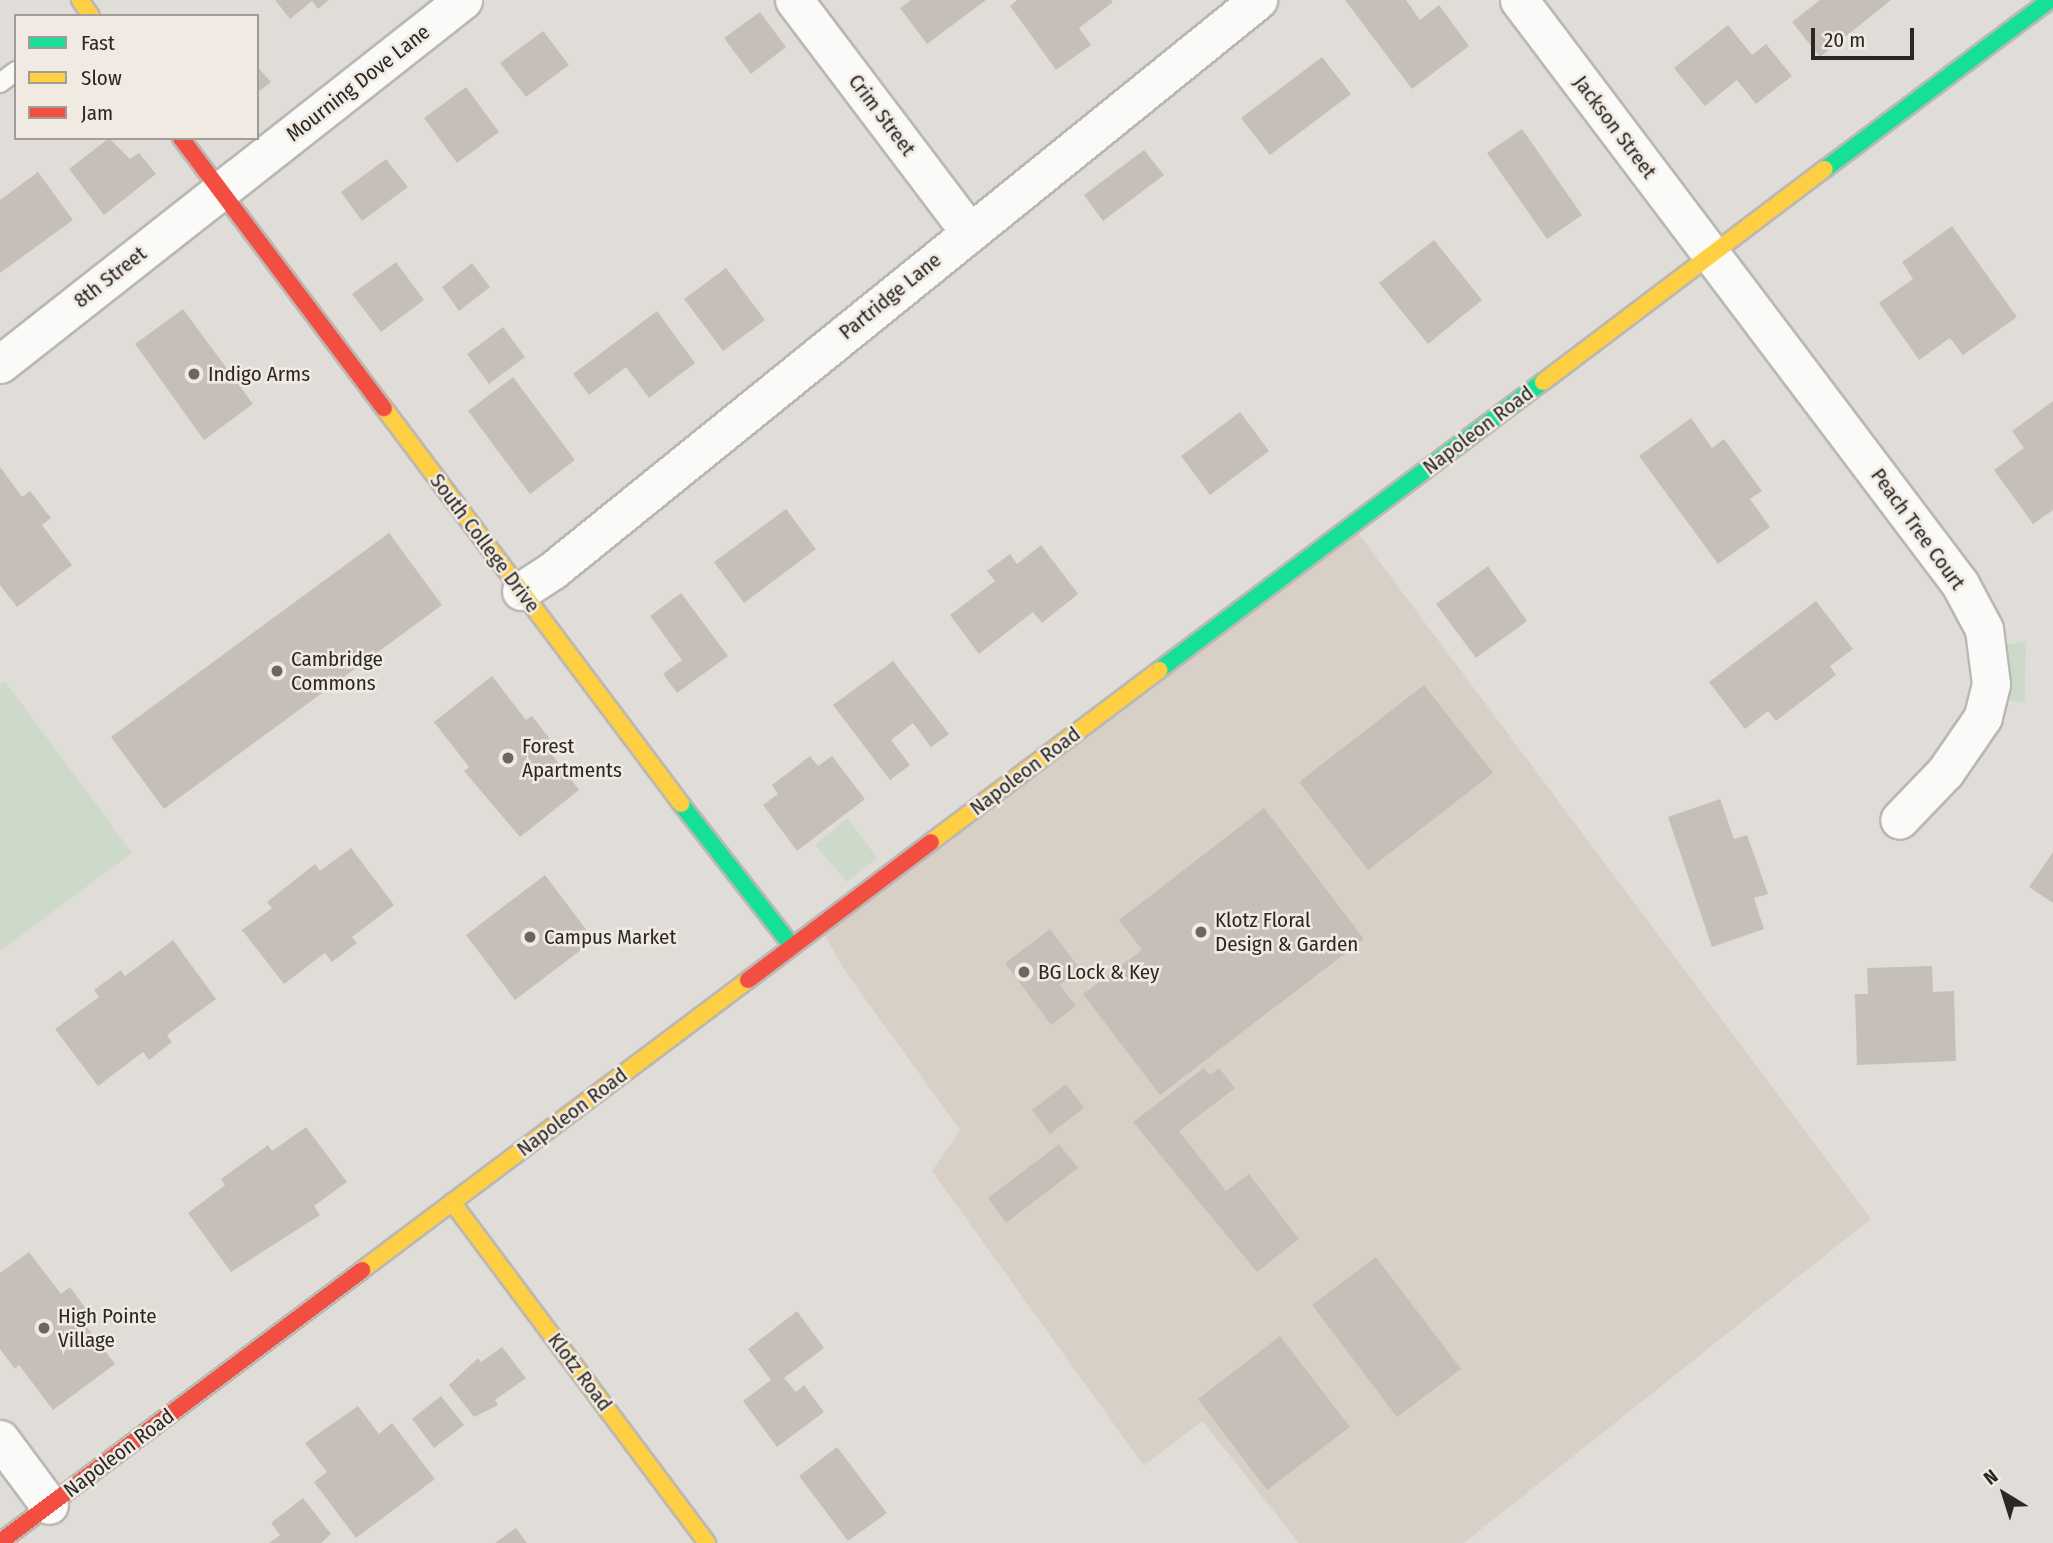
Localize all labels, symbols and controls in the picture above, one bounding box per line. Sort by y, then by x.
legend [14,14,259,140]
scale bar [1815,14,1918,58]
street label: Mourning Dove Lane [281,19,435,147]
text: 20 m [1824,27,1865,53]
text: Fast [81,30,115,56]
text: Slow [81,65,122,91]
street label: Crim Street [843,69,921,161]
street label: Jackson Street [1568,71,1662,183]
text: Jam [81,100,113,126]
street label: 8th Street [69,241,151,313]
street label: Partridge Lane [834,247,946,345]
place label: Indigo Arms [208,361,310,387]
marker: Indigo Arms [186,366,202,382]
street label: Napoleon Road [1418,380,1538,480]
street label: Peach Tree Court [1866,463,1970,595]
street label: South College Drive [425,469,545,617]
place label: Cambridge Commons [291,646,383,696]
marker: Cambridge Commons [269,663,285,679]
street label: Napoleon Road [965,721,1085,821]
place label: Forest Apartments [522,733,622,783]
marker: Forest Apartments [500,750,516,766]
place label: Klotz Floral Design & Garden [1215,907,1358,957]
place label: Campus Market [544,924,676,950]
marker: Klotz Floral Design & Garden [1193,924,1209,940]
marker: Campus Market [522,929,538,945]
place label: BG Lock & Key [1038,959,1159,985]
marker: BG Lock & Key [1016,964,1032,980]
street label: Napoleon Road [512,1062,632,1162]
place label: High Pointe Village [58,1303,157,1353]
marker: High Pointe Village [36,1320,52,1336]
street label: Klotz Road [542,1328,618,1416]
street label: Napoleon Road [59,1403,179,1503]
north arrow [1969,1459,2039,1529]
text: N [1979,1464,2002,1490]

